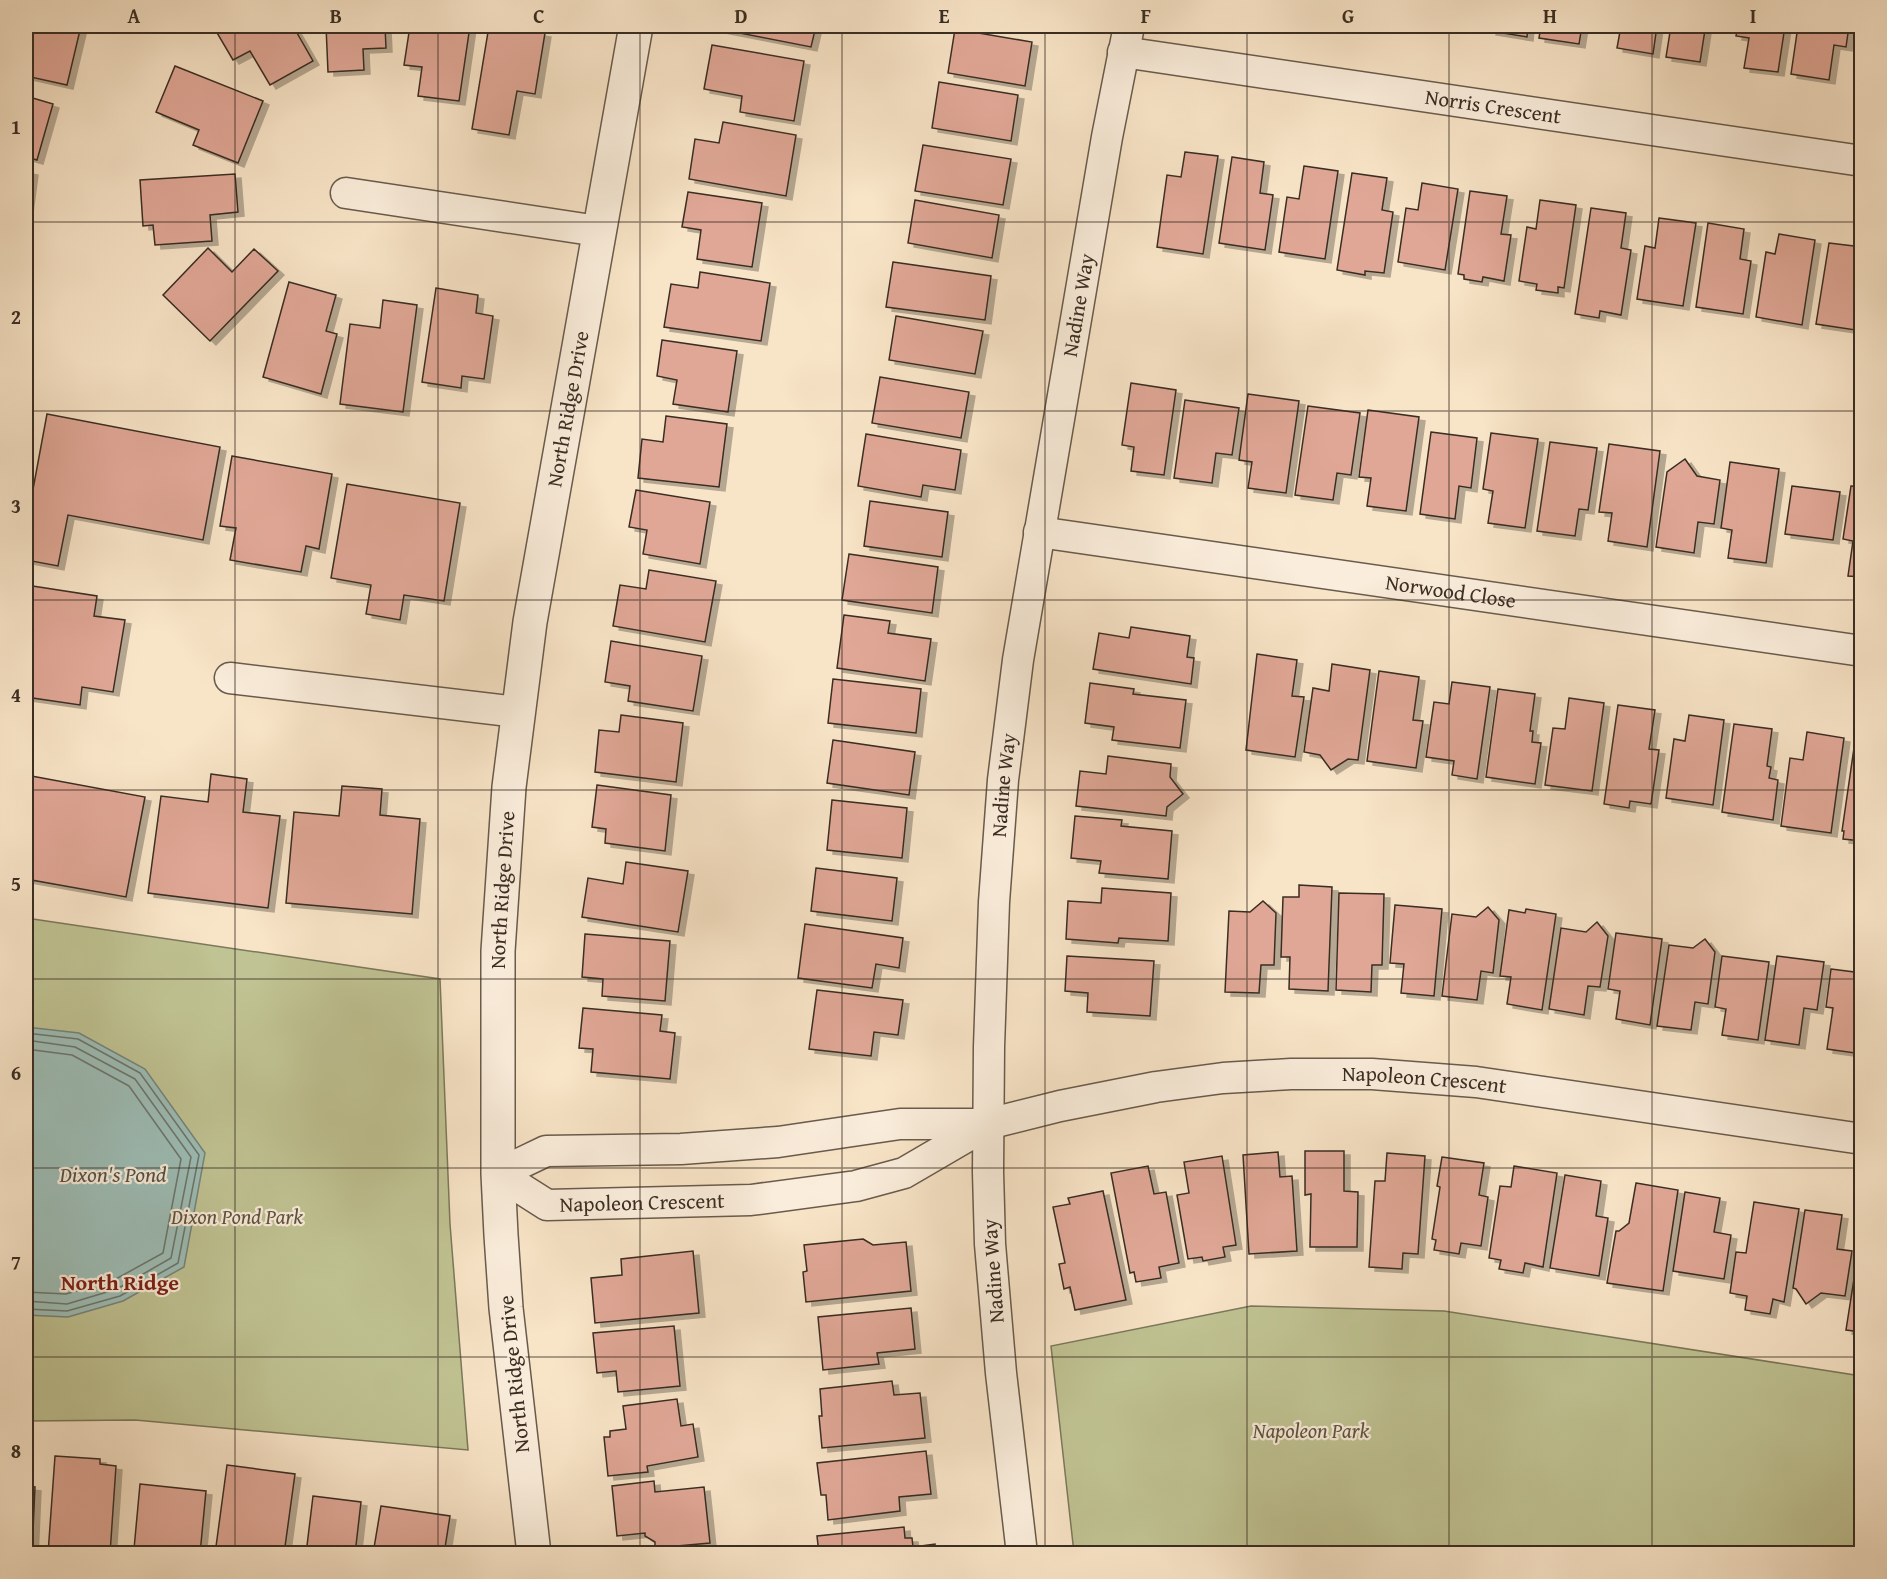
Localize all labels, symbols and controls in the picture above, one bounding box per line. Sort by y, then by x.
text: A [128,1,141,30]
text: B [330,1,342,30]
text: C [533,1,545,30]
text: D [734,1,748,30]
text: E [939,1,950,30]
text: F [1141,1,1151,30]
text: G [1342,1,1354,30]
text: H [1543,1,1557,30]
text: I [1750,1,1756,30]
street label: Norris Crescent [1423,81,1564,131]
text: 1 [11,112,21,141]
street label: Nadine Way [1054,250,1102,359]
text: 2 [11,302,21,331]
street label: North Ridge Drive [538,328,597,489]
text: 3 [11,491,21,520]
street label: Norwood Close [1384,566,1518,616]
text: 4 [11,680,21,709]
street label: Nadine Way [983,731,1024,838]
street label: North Ridge Drive [482,810,522,969]
text: 5 [11,869,21,898]
text: 6 [11,1058,21,1087]
street label: Napoleon Crescent [1342,1058,1509,1101]
water label: Dixon's Pond [58,1158,167,1190]
street label: Napoleon Crescent [559,1185,725,1220]
park label: Dixon Pond Park [170,1201,303,1232]
street label: Nadine Way [973,1217,1012,1324]
text: 7 [11,1247,21,1276]
district label: North Ridge [61,1266,179,1298]
street label: North Ridge Drive [490,1294,537,1454]
park label: Napoleon Park [1252,1415,1370,1446]
text: 8 [11,1436,21,1465]

